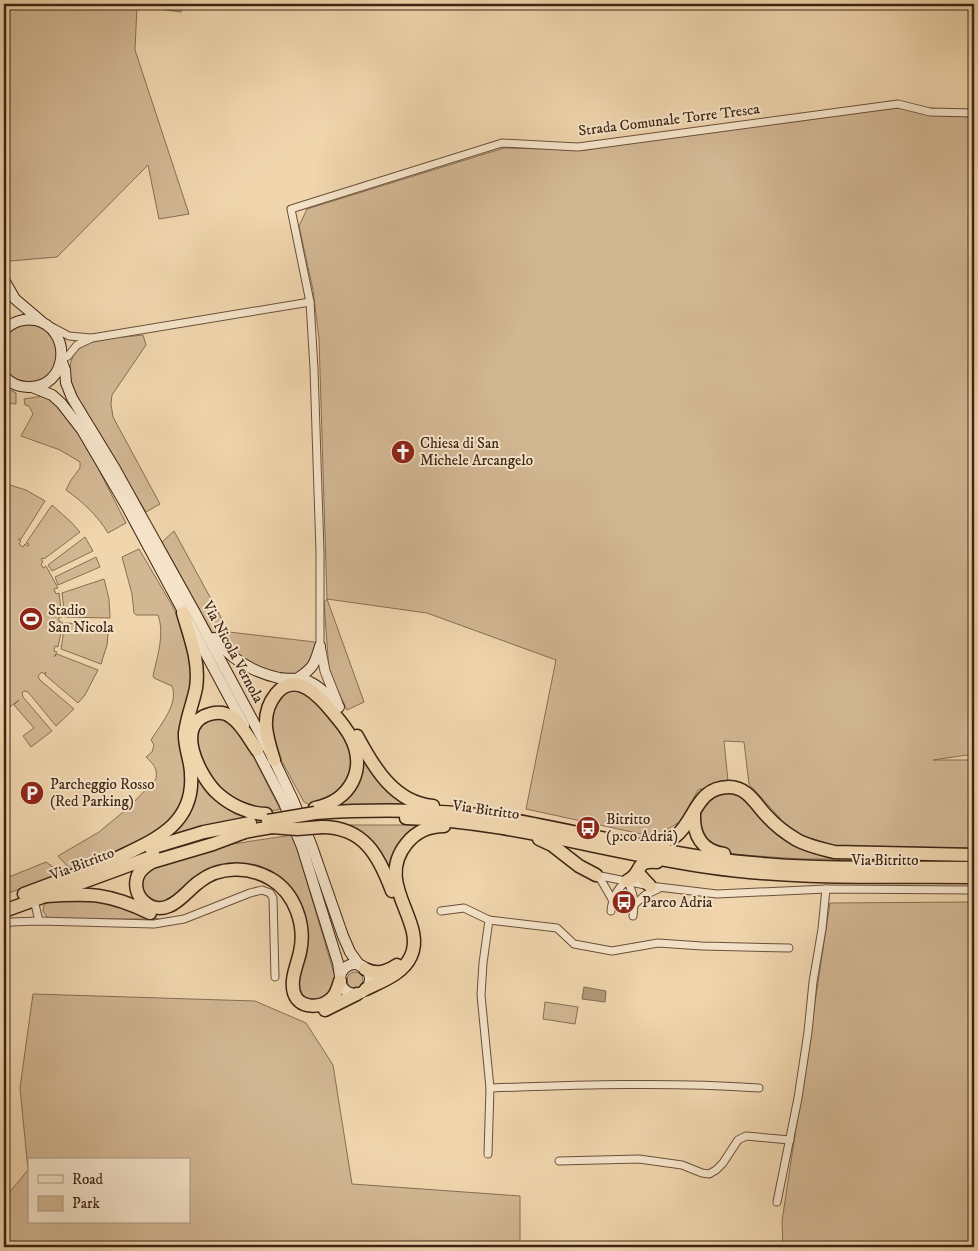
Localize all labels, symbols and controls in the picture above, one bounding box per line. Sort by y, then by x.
street label: Strada Comunale Torre Tresca [577,99,761,141]
place label: Chiesa di San Michele Arcangelo [420,434,533,470]
church icon: Chiesa di San Michele Arcangelo [390,439,416,465]
street label: Via Nicola Vernola [198,597,268,707]
place label: Stadio San Nicola [48,601,114,637]
sports icon: Stadio San Nicola [18,606,44,632]
place label: Parcheggio Rosso (Red Parking) [50,775,155,811]
parking icon: Parcheggio Rosso (Red Parking) [19,780,45,806]
street label: Via Bitritto [450,796,521,824]
place label: Bitritto (p.co Adria) [606,810,678,846]
bus stop icon: Bitritto (p.co Adria) [575,815,601,841]
street label: Via Bitritto [46,843,117,885]
street label: Via Bitritto [850,851,919,870]
bus stop icon: Parco Adria [611,889,637,915]
place label: Parco Adria [642,893,713,912]
legend [28,1158,190,1224]
text: Road [72,1170,104,1189]
text: Park [72,1194,101,1213]

